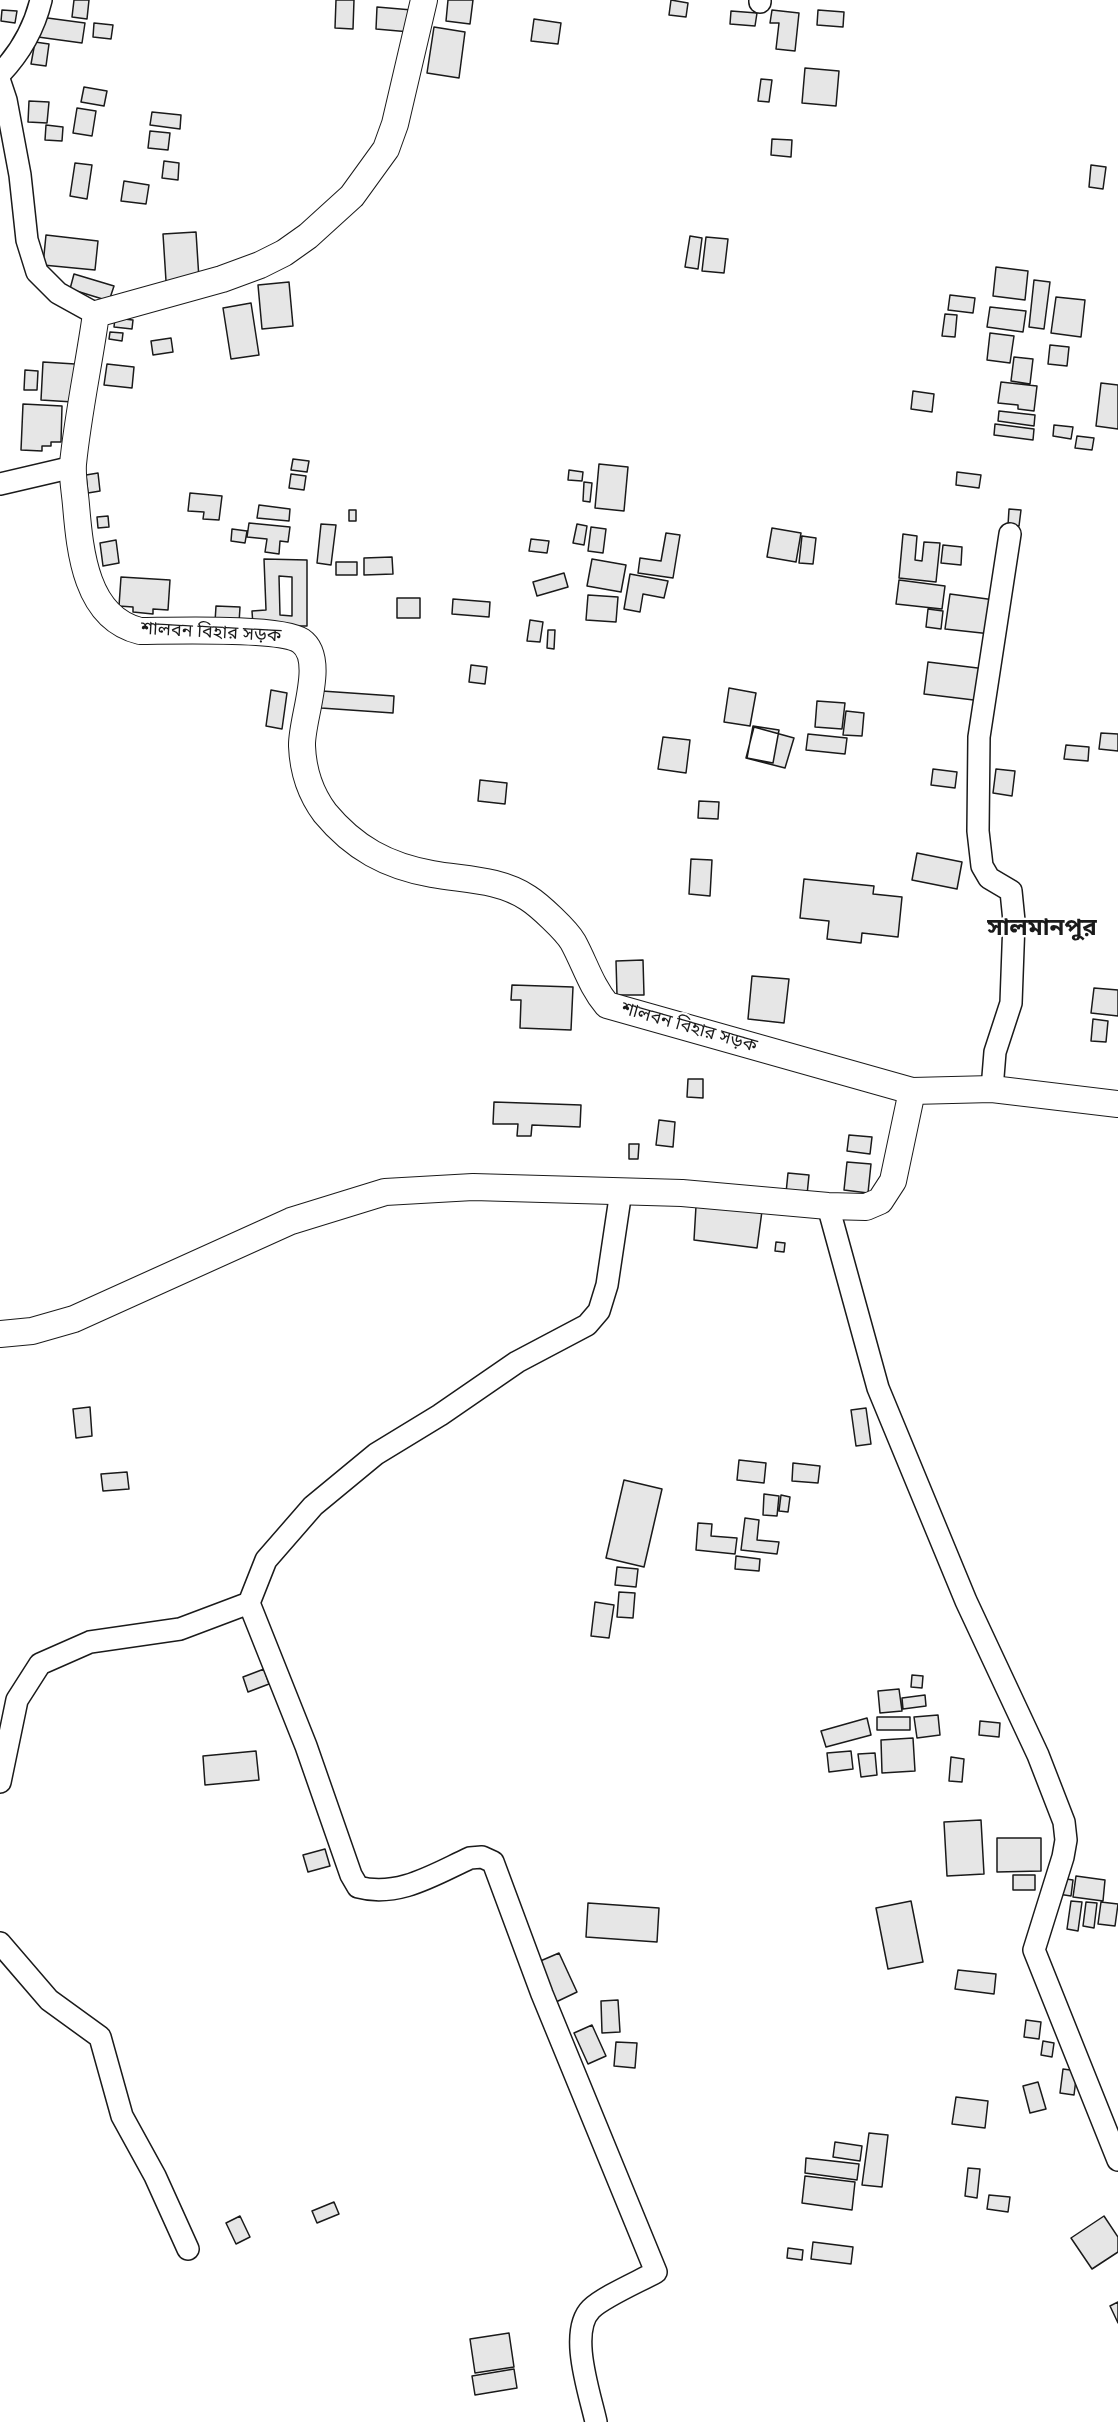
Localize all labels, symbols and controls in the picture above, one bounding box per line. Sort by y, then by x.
street label: শালবন বিহার সড়ক [140,619,282,647]
district label: সালমানপুর [987,915,1097,943]
street label: শালবন বিহার সড়ক [618,998,760,1058]

